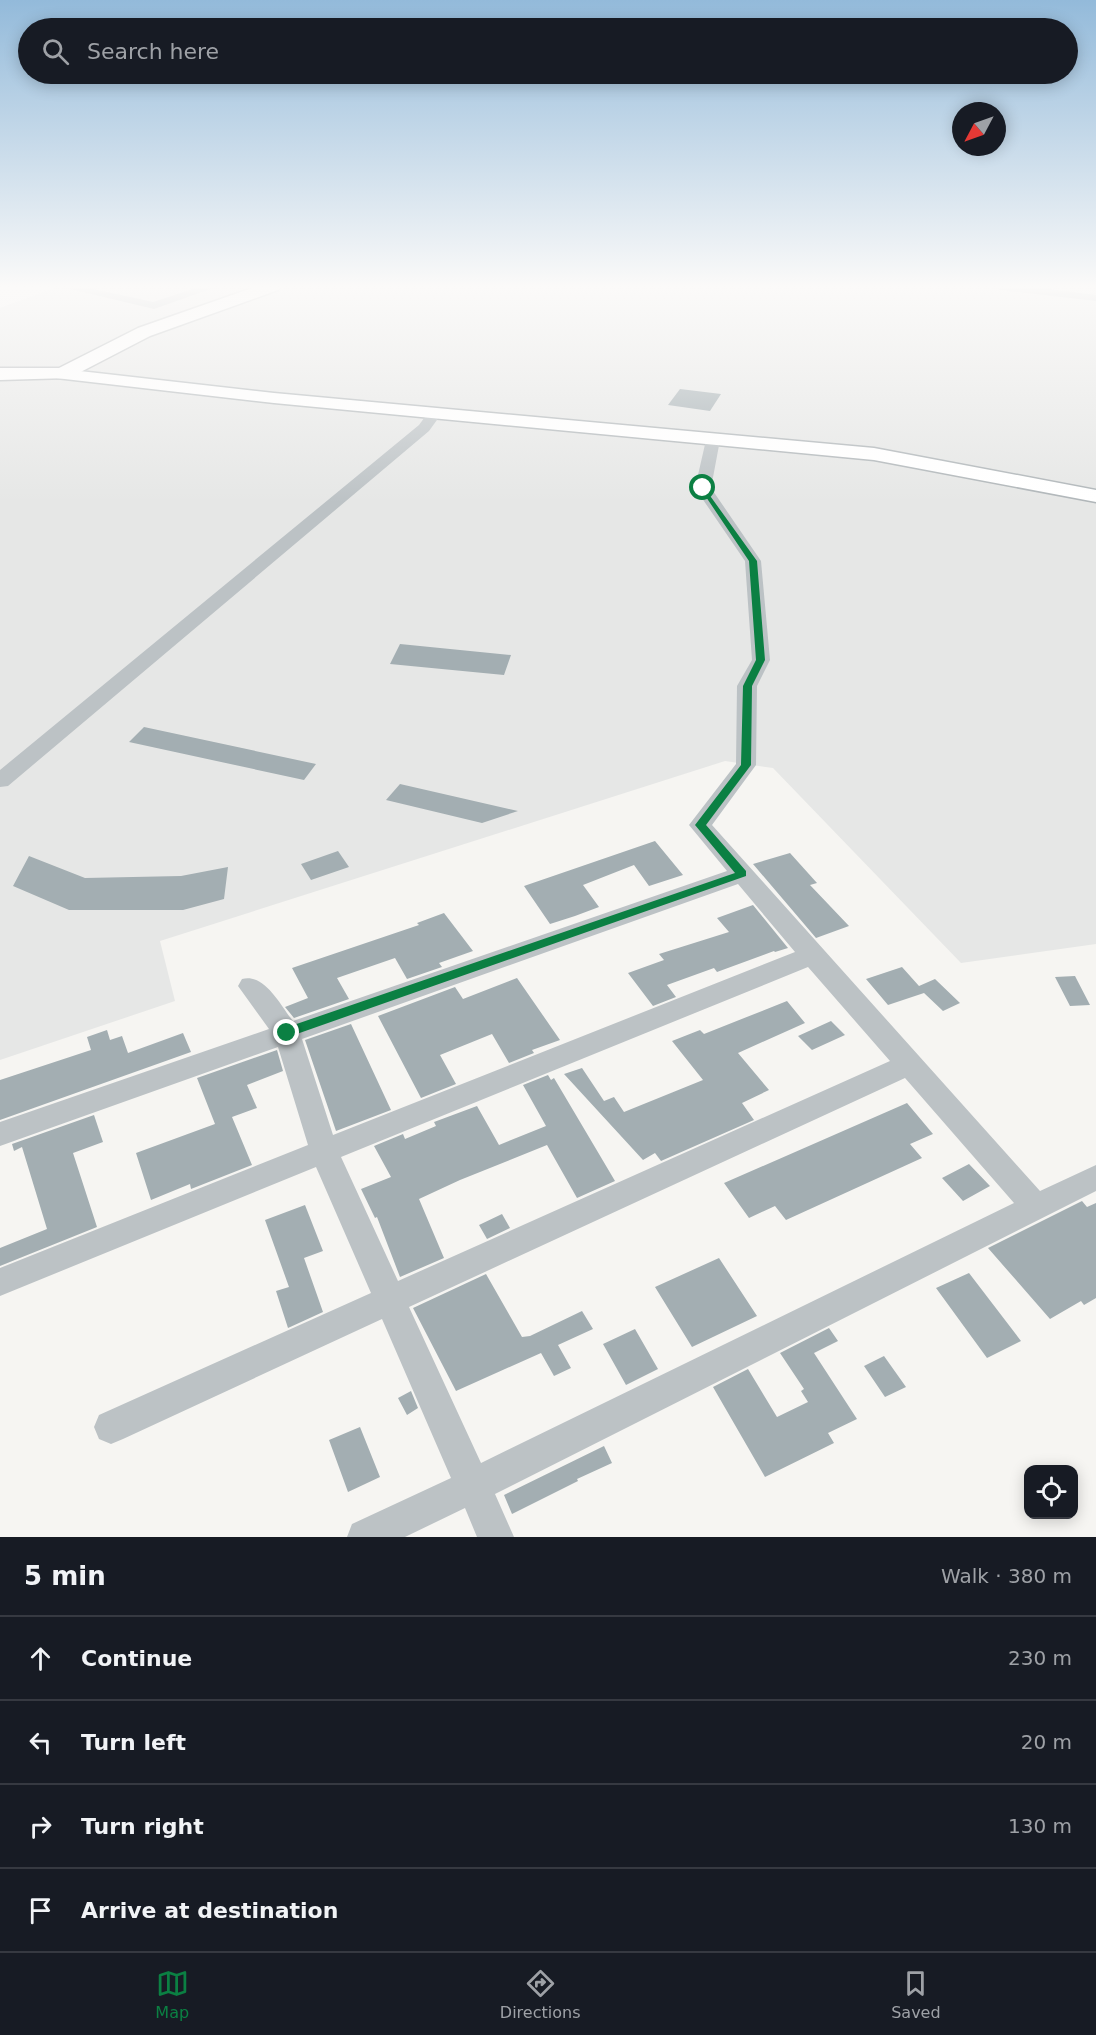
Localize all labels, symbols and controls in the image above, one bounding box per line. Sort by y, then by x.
search box [18,18,1078,84]
icon: search [39,35,72,68]
text: Search here [87,39,219,64]
north arrow [952,102,1006,156]
route start [689,474,715,500]
route end [273,1019,299,1045]
map controls [1024,1465,1078,1519]
button: locate [1024,1465,1078,1519]
text: 5 min [24,1561,106,1591]
text: Walk · 380 m [941,1564,1072,1588]
icon: ahead [24,1642,57,1675]
text: Continue [81,1646,192,1671]
text: 230 m [1008,1646,1072,1670]
icon: left [24,1726,57,1759]
text: Turn left [81,1730,186,1755]
text: 20 m [1021,1730,1072,1754]
icon: right [24,1810,57,1843]
text: Turn right [81,1814,204,1839]
text: 130 m [1008,1814,1072,1838]
icon: arrive [24,1894,57,1927]
text: Arrive at destination [81,1898,338,1923]
tab: Map [155,1967,189,2022]
tab: Directions [500,1967,580,2022]
tab: Saved [891,1967,941,2022]

